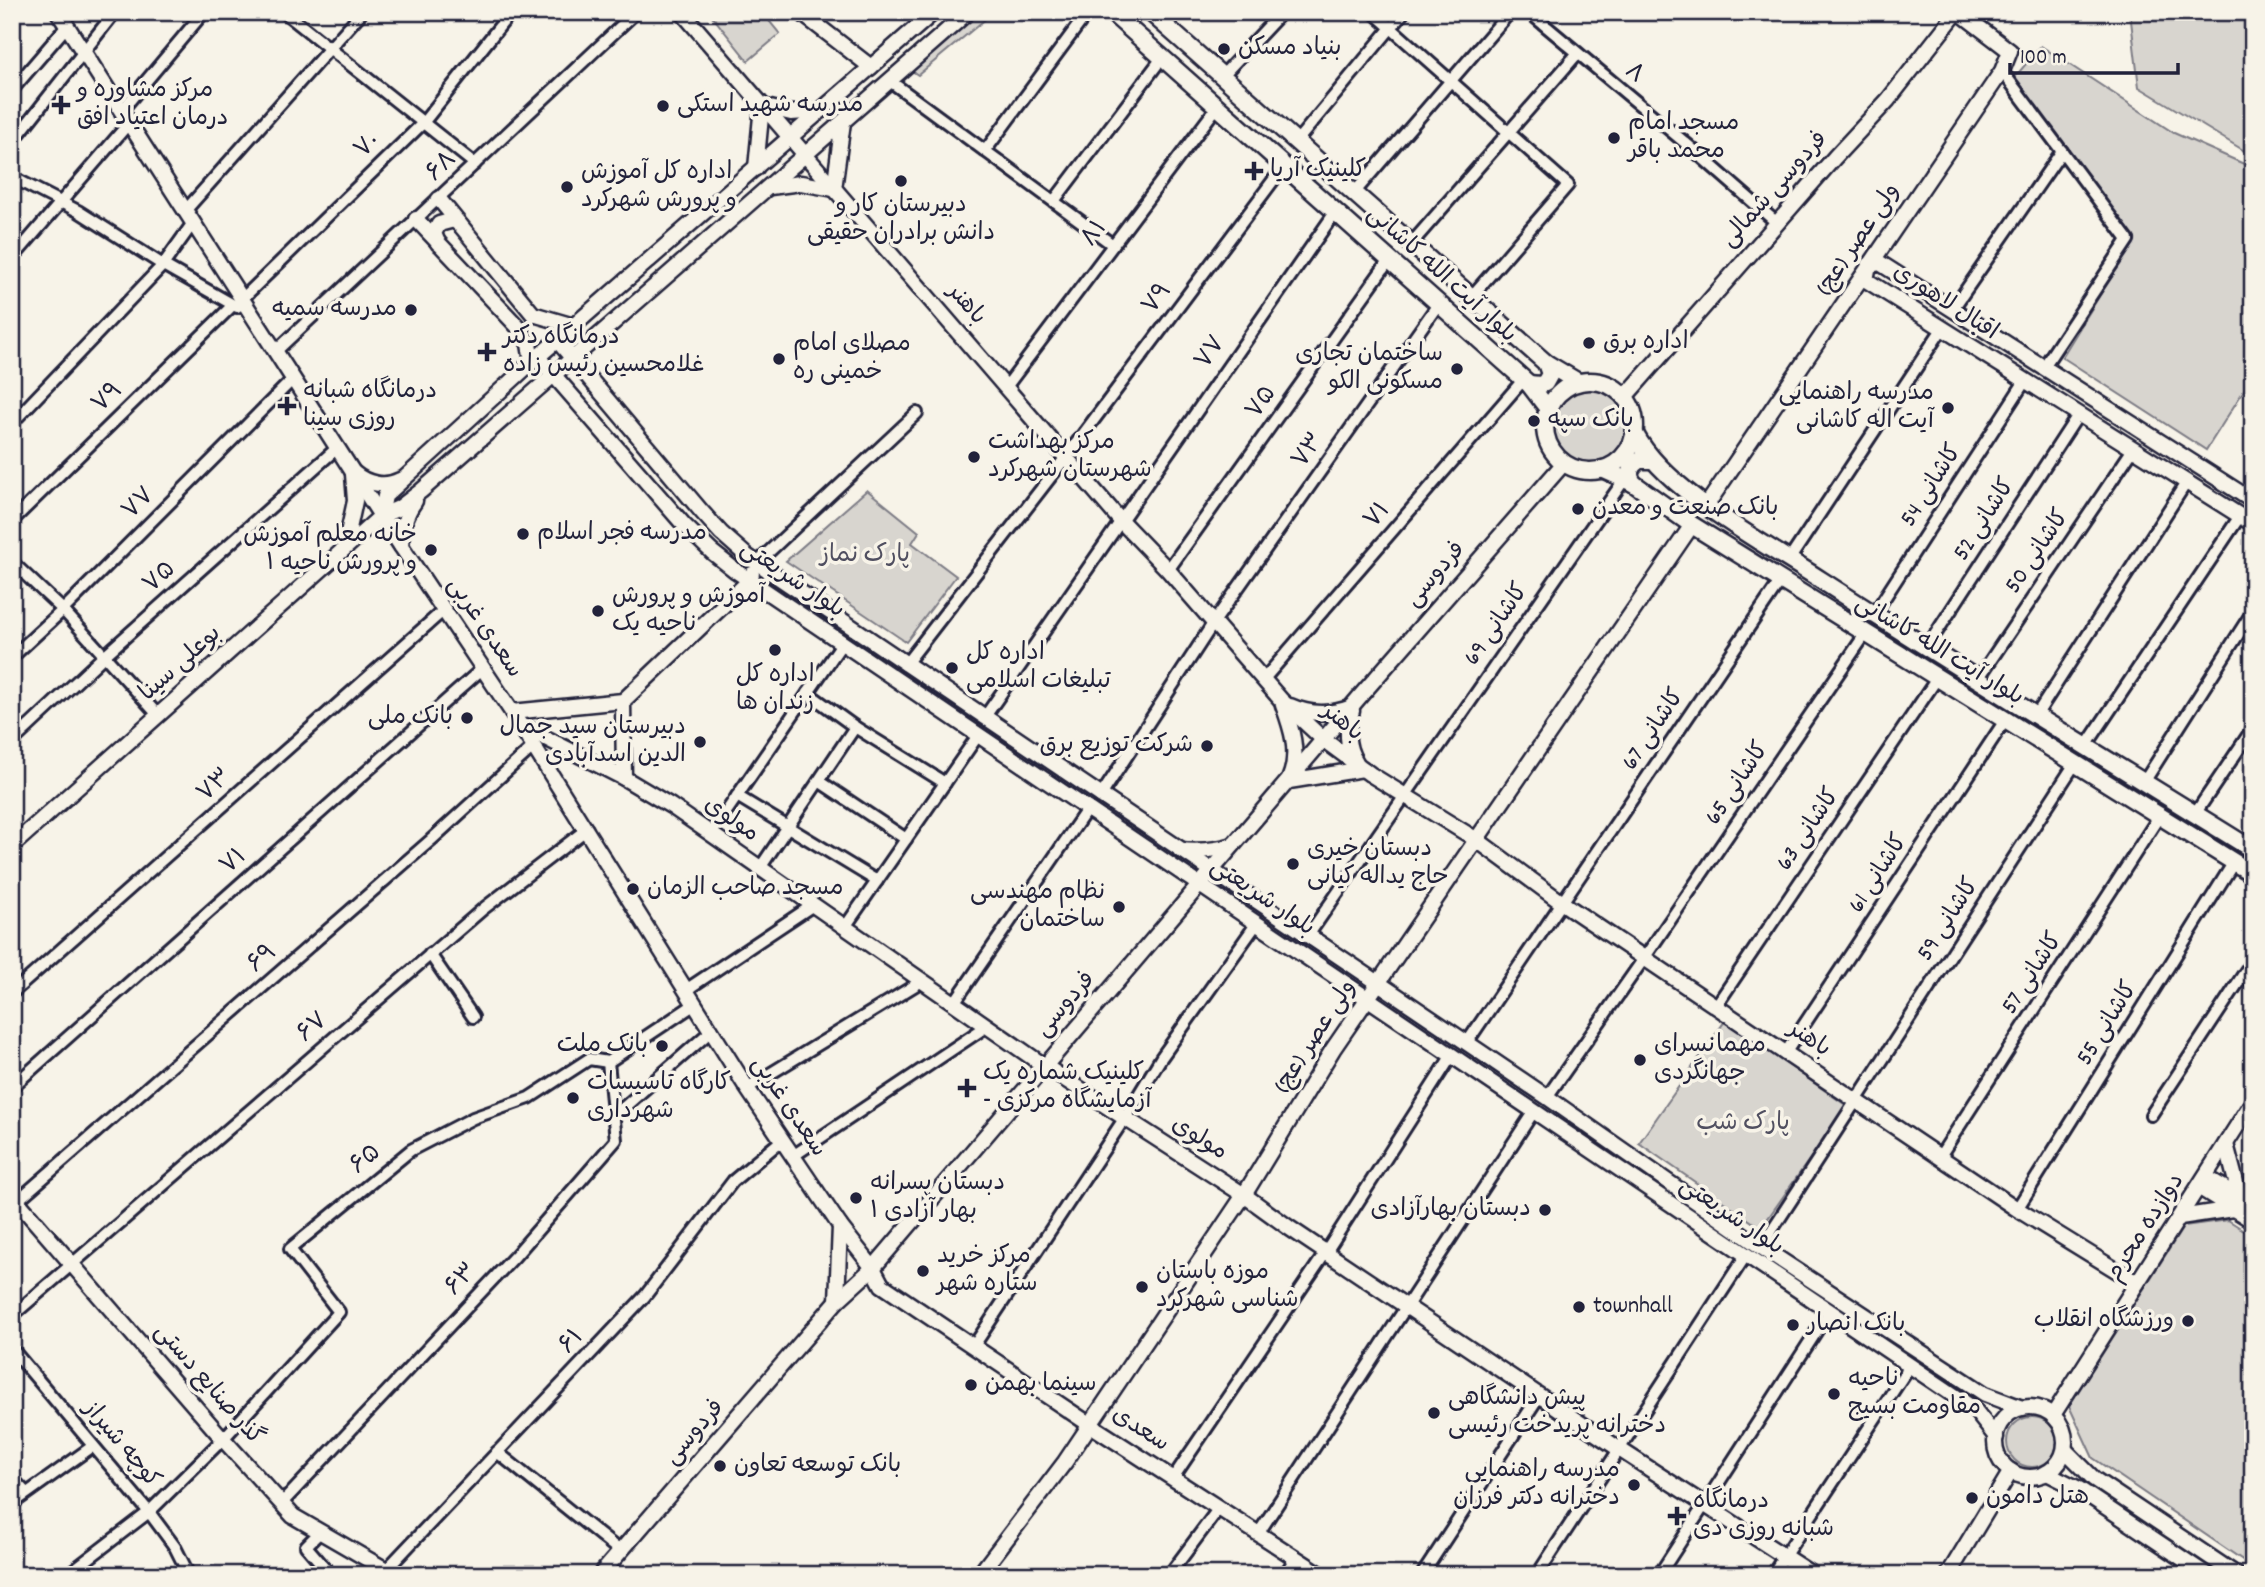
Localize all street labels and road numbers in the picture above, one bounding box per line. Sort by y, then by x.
street label: ۸ [1617,55,1651,93]
street label: فردوسی شمالی [1713,124,1837,256]
street label: ۷۰ [347,125,389,167]
street label: ۶۸ [419,144,465,190]
street label: ولی عصر (عج) [1809,177,1909,303]
street label: بلوار آیت الله کاشانی [1358,198,1524,352]
street label: ۸۱ [1074,214,1116,254]
street label: اقبال لاهوری [1886,256,2004,350]
street label: باهنر [937,275,994,333]
street label: ۷۹ [1135,276,1181,322]
street label: ۷۷ [1187,329,1235,377]
street label: ۷۹ [85,375,131,421]
street label: ۷۵ [1238,380,1286,426]
street label: ۷۳ [1285,426,1333,476]
street label: کاشانی 54 [1893,438,1971,534]
street label: کاشانی 52 [1945,472,2025,568]
street label: ۷۷ [115,480,163,528]
street label: ۷۱ [1357,495,1399,537]
street label: کاشانی 50 [1997,503,2079,601]
street label: بلوار شریعتی [733,532,851,628]
street label: فردوسی [1398,535,1474,615]
street label: ۷۵ [136,554,184,602]
street label: سعدی غربی [438,571,530,685]
street label: کاشانی 69 [1456,577,1538,673]
street label: بلوار آیت الله کاشانی [1848,587,2030,715]
street label: بوعلی سینا [132,618,230,710]
street label: کاشانی 67 [1614,682,1694,778]
street label: باهنر [1312,694,1370,750]
street label: کاشانی 65 [1698,736,1778,832]
street label: ۷۳ [190,761,240,811]
street label: کاشانی 63 [1769,782,1849,878]
street label: مولوی [696,789,766,851]
street label: کاشانی 61 [1841,828,1917,920]
street label: ۷۱ [213,841,255,883]
street label: بلوار شریعتی [1203,850,1321,946]
street label: کاشانی 59 [1909,872,1989,968]
street label: کاشانی 57 [1994,926,2072,1022]
street label: ۶۹ [241,936,285,982]
street label: فردوسی [1028,965,1104,1045]
street label: ولی عصر (عج) [1267,974,1365,1100]
street label: کاشانی 55 [2069,975,2147,1073]
street label: ۶۷ [290,1005,336,1051]
street label: باهنر [1779,1012,1837,1067]
street label: سعدی غربی [742,1050,834,1164]
street label: مولوی [1164,1108,1234,1170]
street label: ۶۵ [343,1137,389,1183]
street label: دوازده محرم [2098,1167,2194,1289]
street label: بلوار شریعتی [1672,1169,1790,1265]
street label: ۶۳ [438,1256,486,1304]
street label: گذر صنایع دستی [145,1316,271,1454]
street label: ۶۱ [552,1322,592,1362]
street label: کوچه شیراز [73,1392,168,1496]
street label: فردوسی [657,1393,733,1473]
street label: سعدی [1105,1399,1175,1461]

